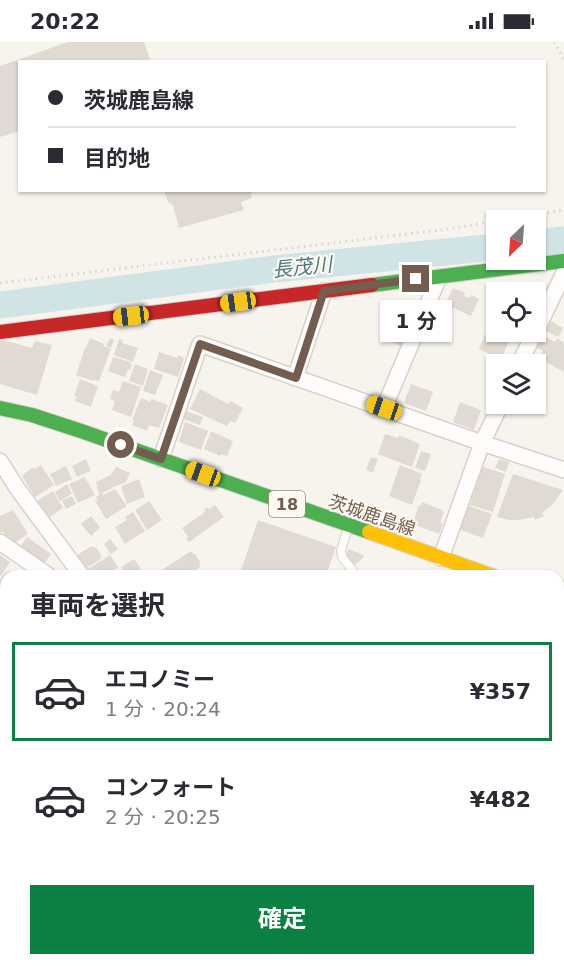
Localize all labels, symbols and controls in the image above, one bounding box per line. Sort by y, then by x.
text: 20:22 [30,9,100,34]
text: 茨城鹿島線 [84,88,194,113]
text: 目的地 [84,146,150,171]
north arrow [486,210,546,270]
map controls [486,210,546,414]
water label: 長茂川 [271,252,335,282]
route end [402,265,429,292]
button: locate [486,282,546,342]
car [219,291,257,313]
callout: 1 分 [380,300,452,342]
car [112,305,150,327]
text: 1 分 [396,309,436,333]
button: layers [486,354,546,414]
car [364,394,404,422]
route start [107,431,134,458]
car [183,459,223,489]
street label: 茨城鹿島線 [326,490,418,540]
road number: 18 [269,491,305,517]
text: 車両を選択 [30,590,165,621]
icon: car [33,665,87,719]
text: エコノミー [105,667,215,692]
text: ¥357 [470,679,531,704]
text: 1 分 · 20:24 [105,697,221,721]
icon: car [33,773,87,827]
text: コンフォート [105,775,236,800]
text: ¥482 [470,787,531,812]
text: 2 分 · 20:25 [105,805,221,829]
button: 確定 [30,885,534,954]

